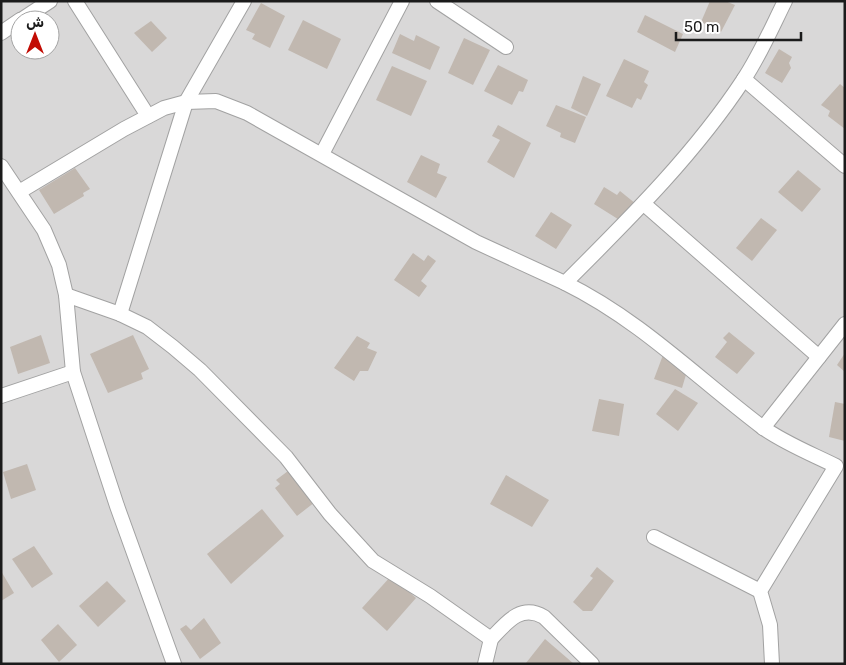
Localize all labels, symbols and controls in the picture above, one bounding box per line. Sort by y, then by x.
north arrow [10,10,60,60]
scale bar [676,10,801,42]
text: ش [26,14,44,31]
text: 50 m [684,18,719,36]

